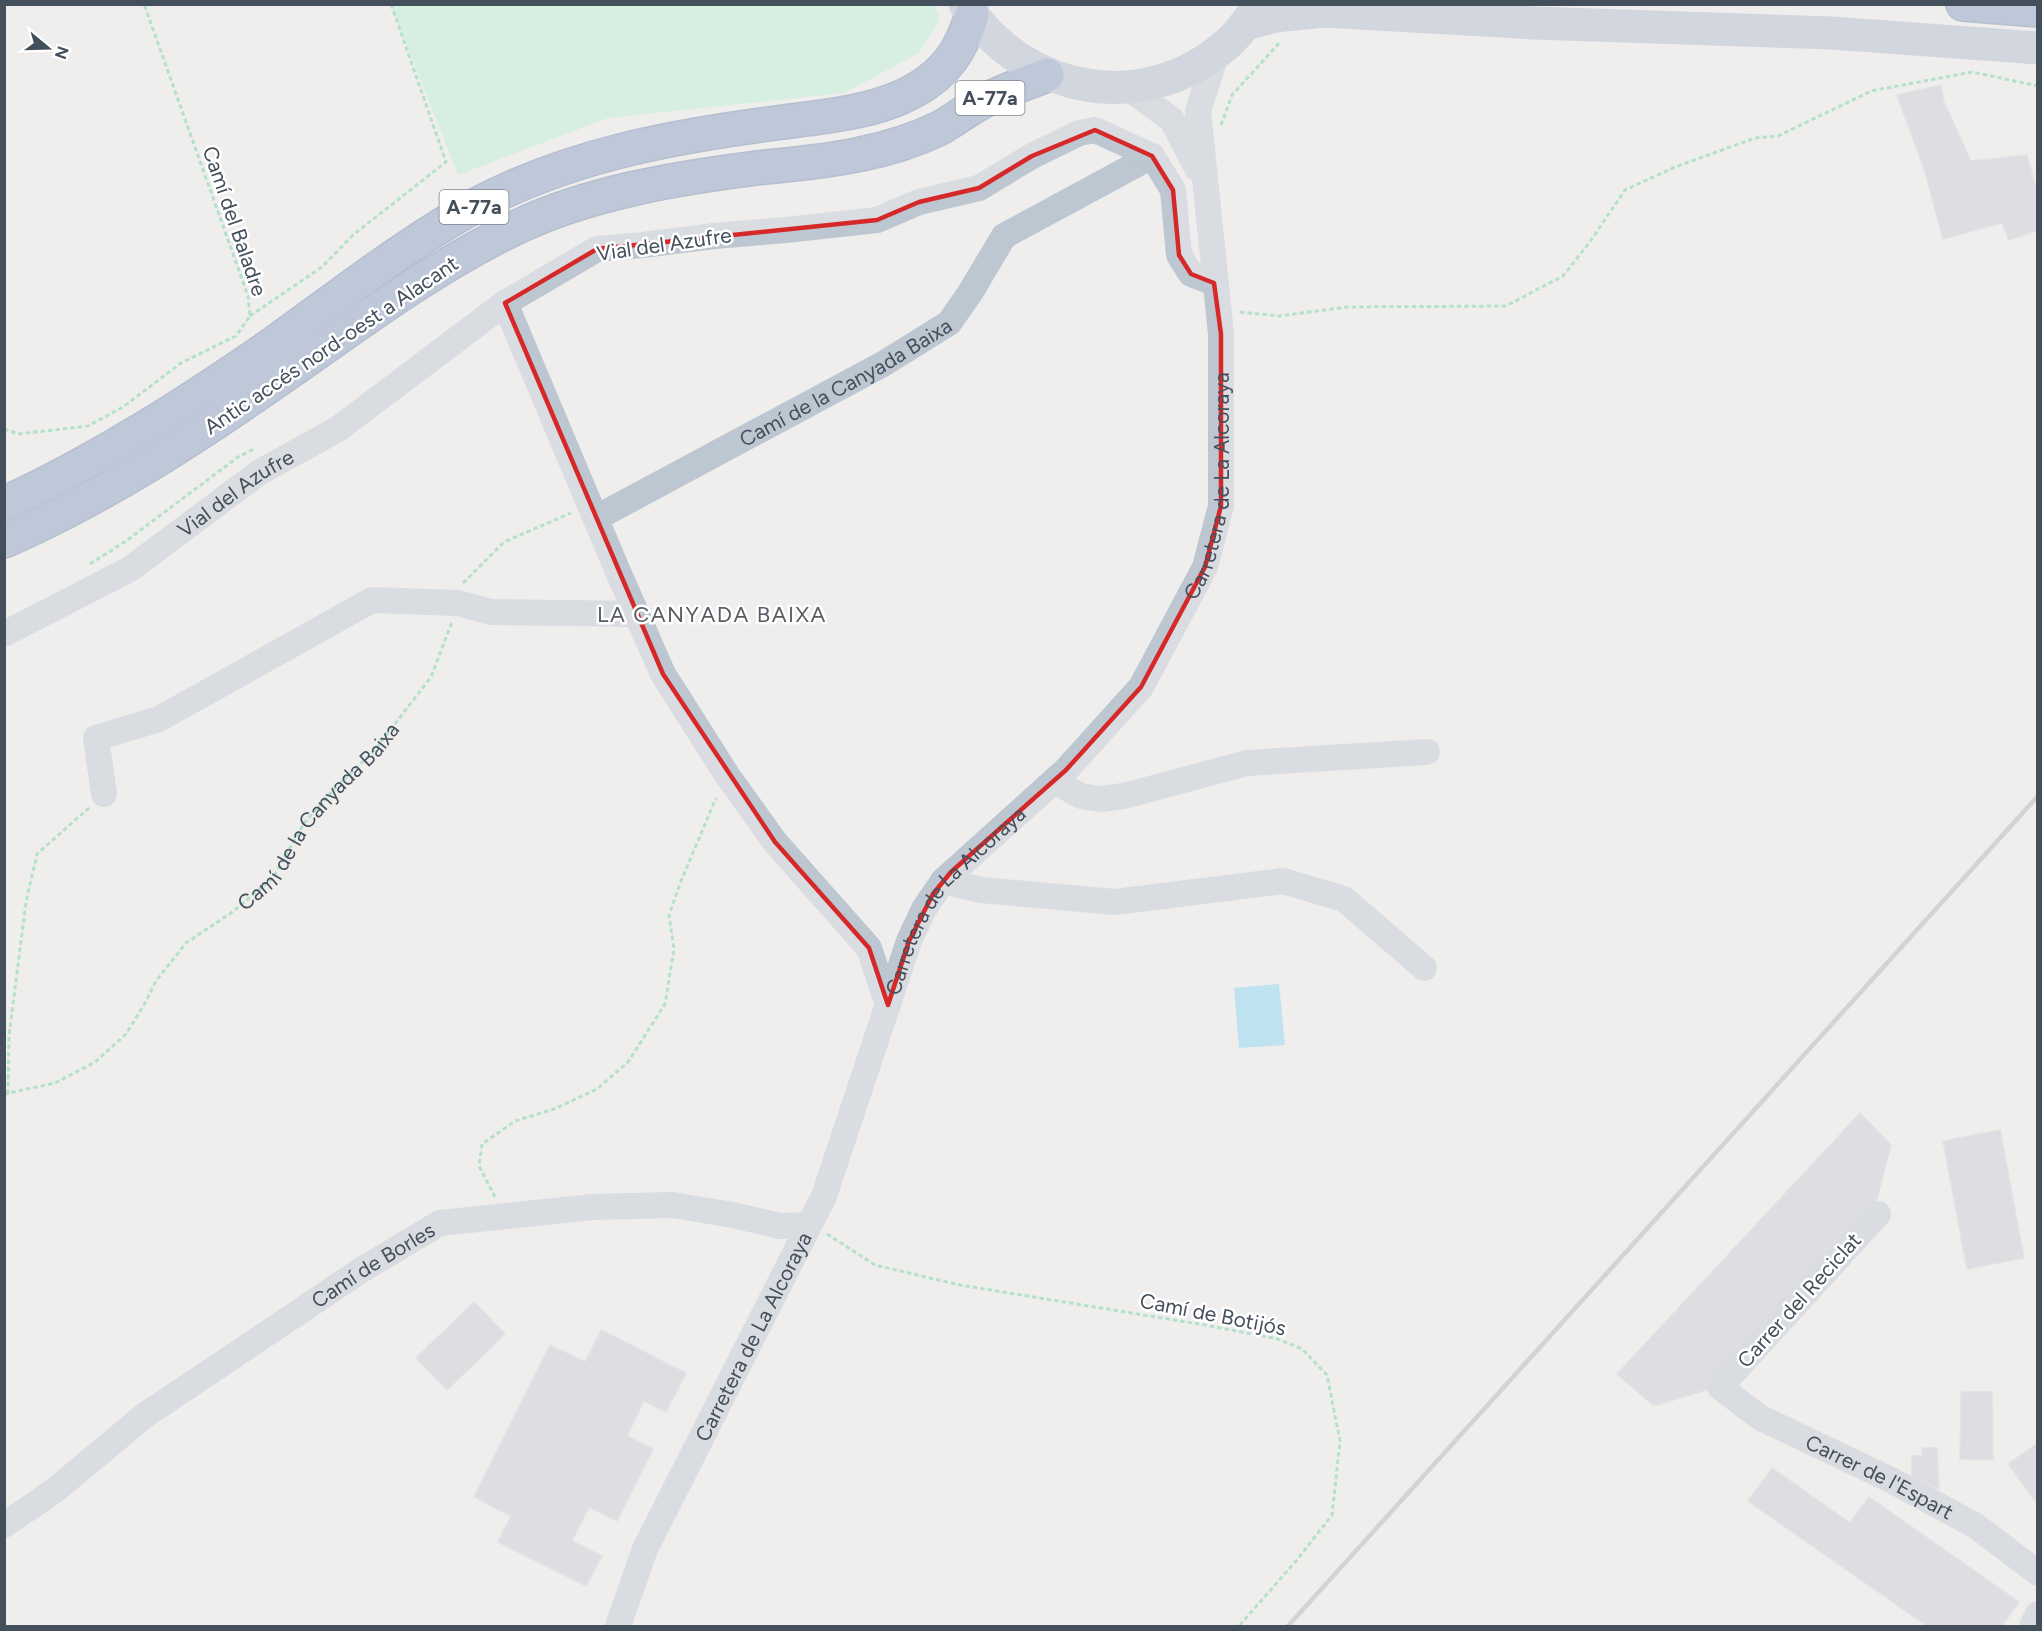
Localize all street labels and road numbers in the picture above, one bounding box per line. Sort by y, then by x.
road number: A-77a [956,81,1024,115]
street label: Camí del Baladre [198,143,272,299]
road number: A-77a [440,190,508,224]
street label: Vial del Azufre [595,222,733,266]
street label: Antic accés nord-oest a Alacant [199,250,463,440]
street label: Camí de la Canyada Baixa [735,312,956,451]
street label: Carretera de La Alcoraya [1178,372,1234,603]
street label: Vial del Azufre [172,444,298,542]
street label: Camí de la Canyada Baixa [232,717,404,915]
street label: Carretera de La Alcoraya [879,800,1030,998]
street label: Camí de Borles [306,1217,439,1313]
street label: Carrer del Reciclat [1732,1227,1866,1373]
street label: Carretera de La Alcoraya [689,1228,816,1445]
street label: Camí de Botijós [1138,1288,1288,1340]
street label: Carrer de l'Espart [1802,1429,1958,1524]

